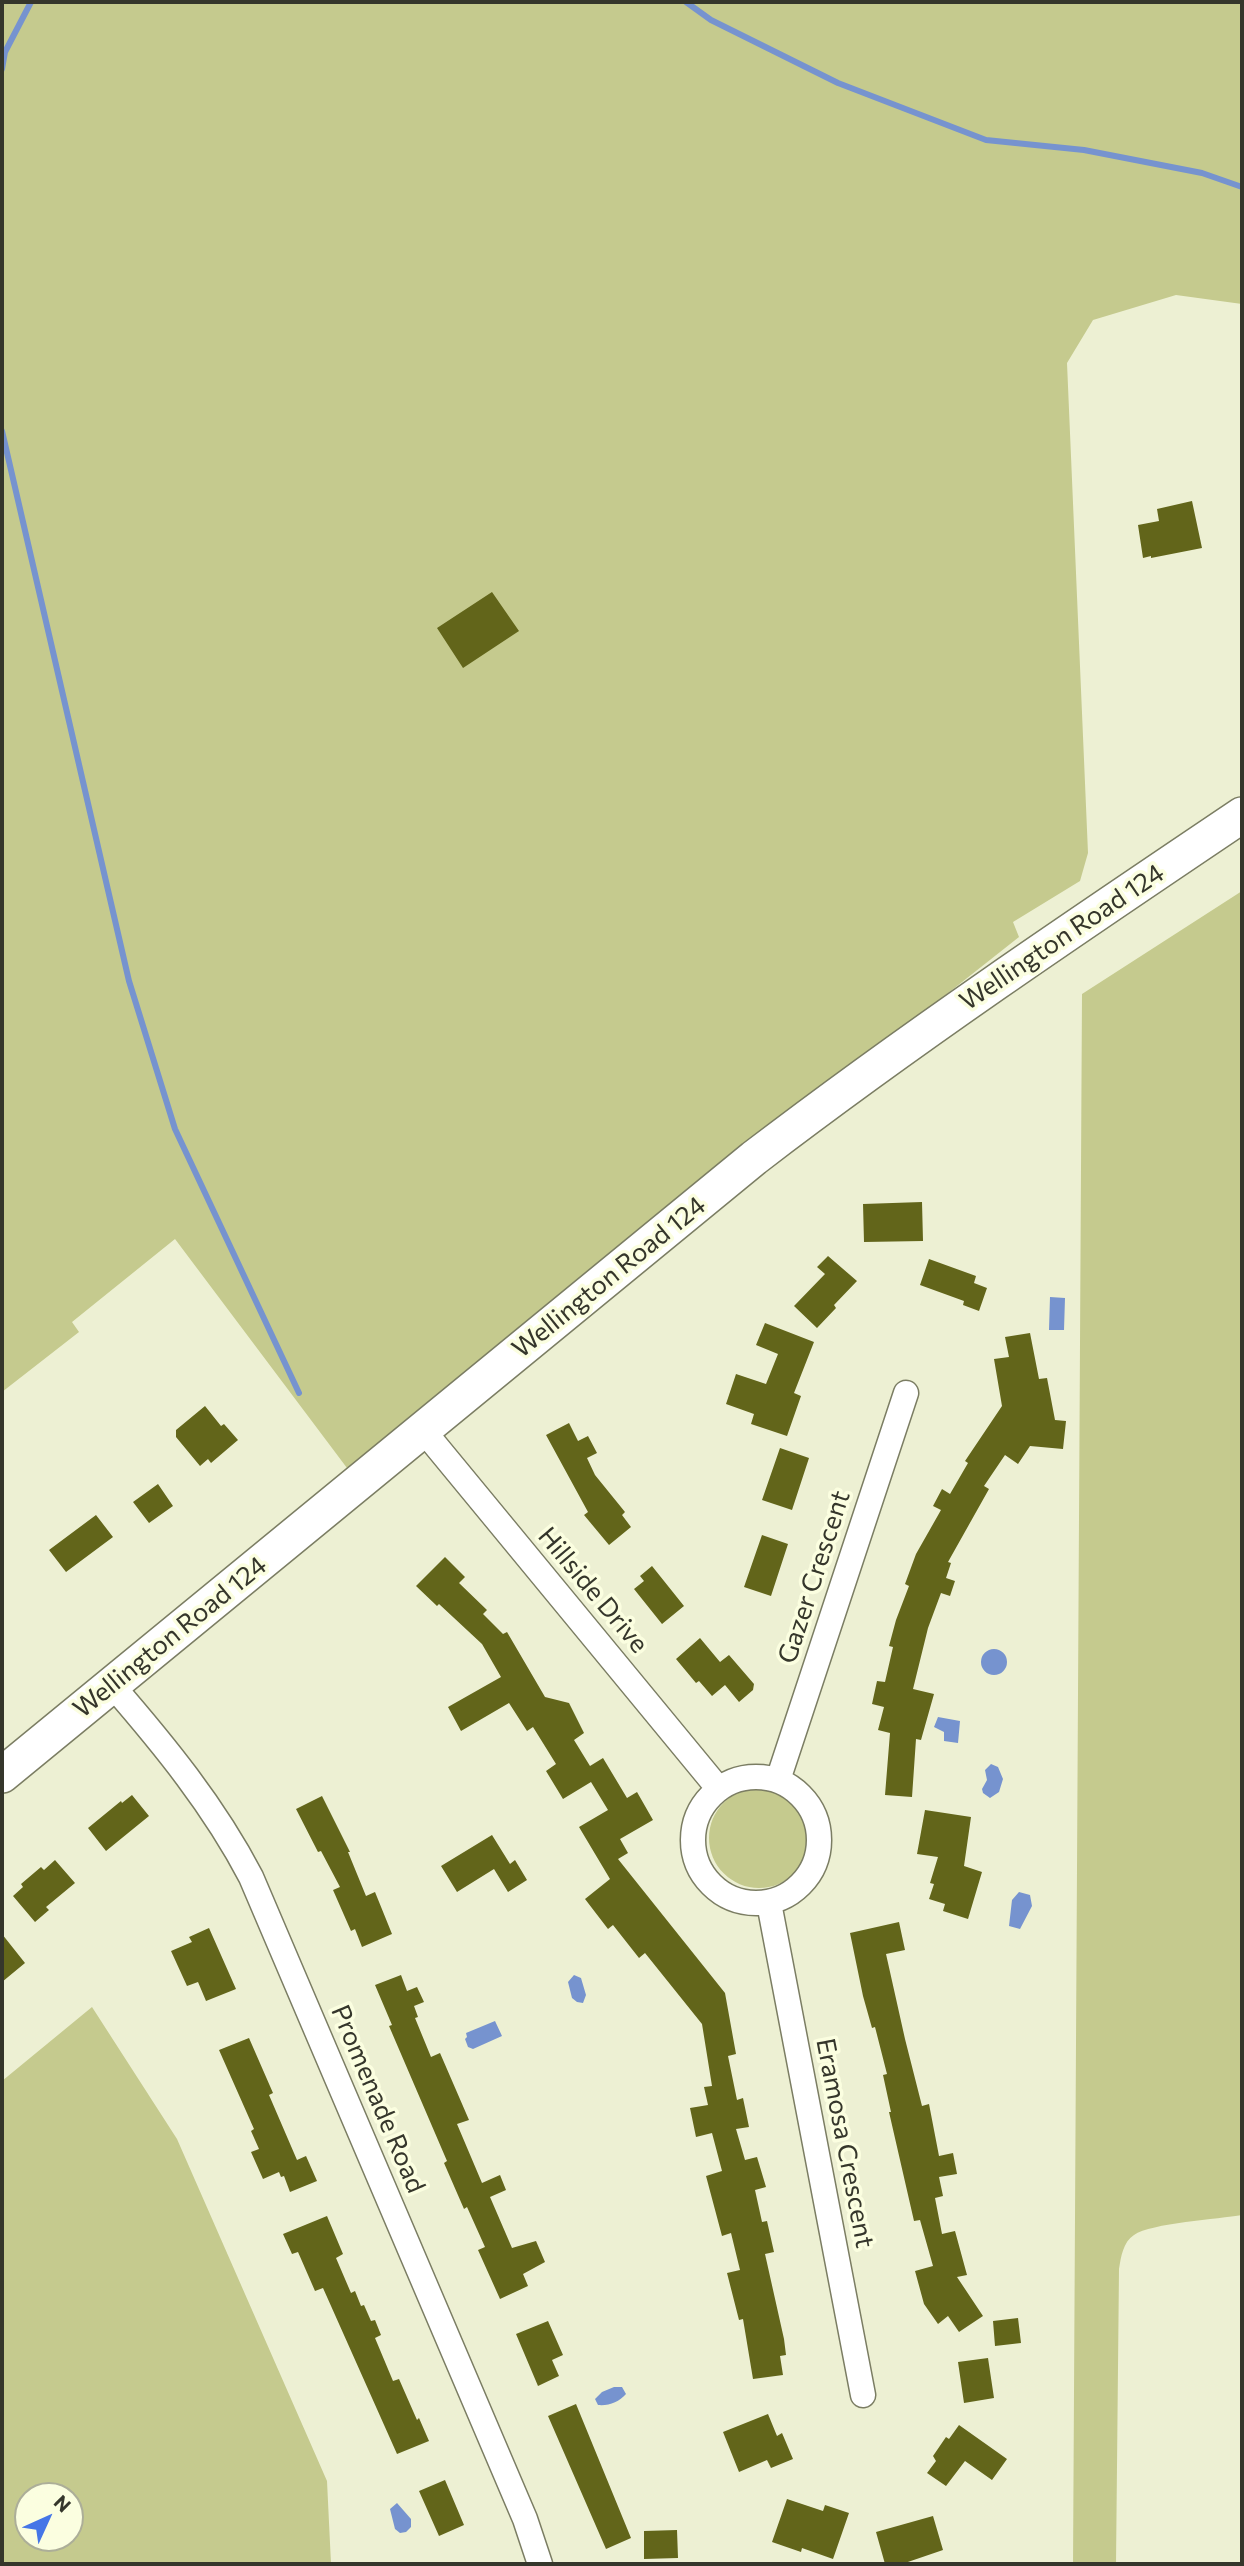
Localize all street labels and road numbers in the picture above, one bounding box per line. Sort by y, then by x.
street label: Wellington Road 124 [954,857,1170,1017]
street label: Wellington Road 124 [506,1189,712,1365]
street label: Gazer Crescent [771,1487,857,1667]
street label: Hillside Drive [531,1521,655,1659]
street label: Wellington Road 124 [67,1549,273,1725]
street label: Promenade Road [324,2000,432,2198]
street label: Eramosa Crescent [809,2036,881,2250]

